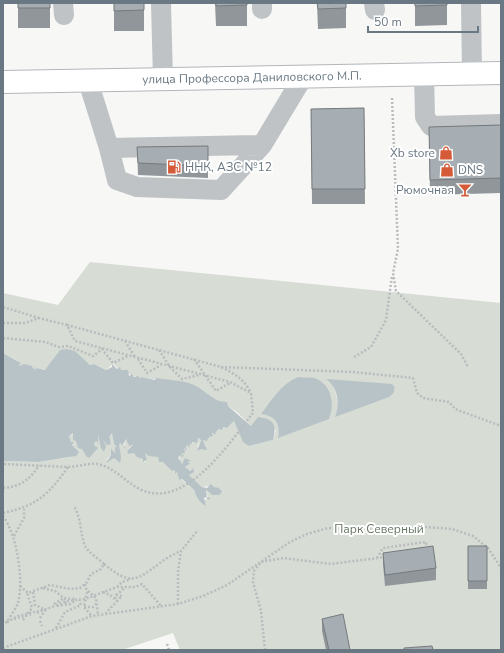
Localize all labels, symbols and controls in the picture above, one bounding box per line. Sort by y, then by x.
scale bar [368,8,478,34]
text: 50 m [374,14,402,30]
street label: улица Профессора Даниловского М.П. [142,68,362,87]
place label: Xb store [390,145,435,161]
shop icon: Xb store [438,145,454,161]
fuel station icon: ННК, АЗС №12 [166,159,182,175]
place label: ННК, АЗС №12 [185,159,272,175]
shop icon: DNS [439,162,455,178]
place label: DNS [458,162,483,178]
place label: Рюмочная [396,182,454,198]
bar icon: Рюмочная [457,182,473,198]
park label: Парк Северный [334,521,424,537]

